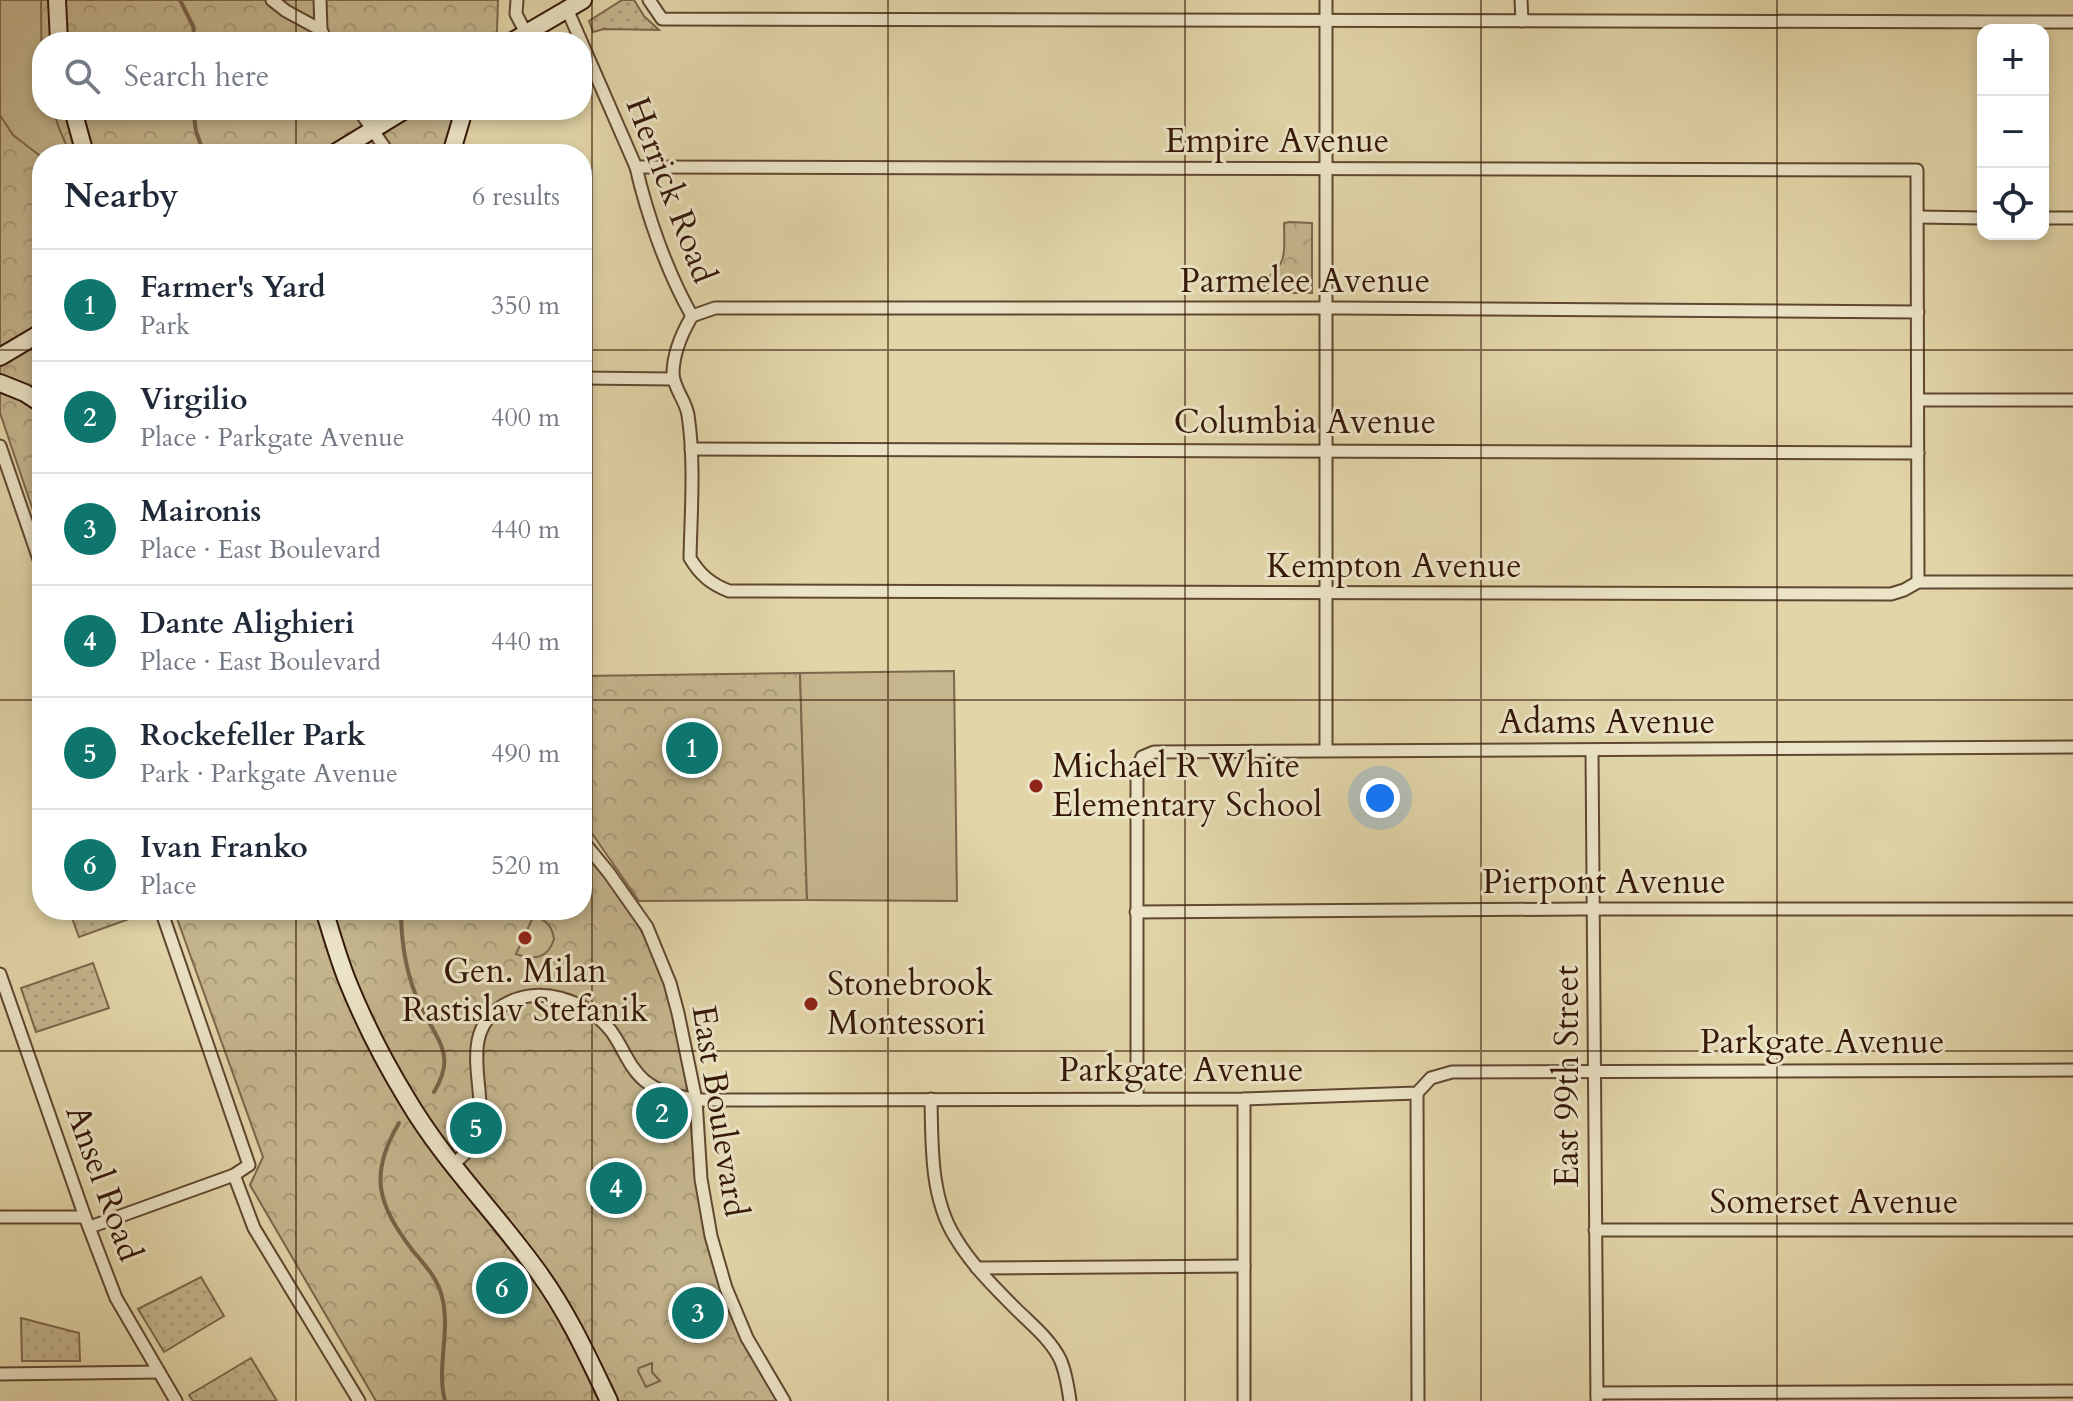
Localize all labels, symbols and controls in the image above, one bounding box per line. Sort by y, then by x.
map controls [1977,24,2049,240]
button: + [1977,24,2049,96]
search box [32,32,592,120]
icon: search [60,54,104,98]
text: Search here [124,56,269,97]
street label: Herrick Road [614,90,728,290]
button: − [1977,96,2049,168]
street label: Empire Avenue [1165,118,1389,164]
button: locate [1977,168,2049,240]
text: Nearby [64,173,179,219]
text: 6 results [472,179,560,214]
street label: Parmelee Avenue [1180,258,1430,304]
text: Farmer's Yard [140,267,326,308]
text: 1 [83,288,97,323]
text: 350 m [491,288,560,323]
text: Park [140,308,190,343]
text: Virgilio [140,379,248,420]
street label: Columbia Avenue [1174,399,1436,445]
text: 2 [83,400,97,435]
text: 400 m [491,400,560,435]
text: Place · Parkgate Avenue [140,420,405,455]
text: Maironis [140,491,261,532]
text: 3 [83,512,97,547]
text: 440 m [491,512,560,547]
text: Place · East Boulevard [140,532,381,567]
street label: Kempton Avenue [1266,543,1522,589]
text: Dante Alighieri [140,603,355,644]
text: 4 [83,624,97,659]
text: 440 m [491,624,560,659]
text: Place · East Boulevard [140,644,381,679]
street label: Adams Avenue [1499,699,1715,745]
text: Rockefeller Park [140,715,366,756]
pin: 1 [666,718,718,778]
text: 5 [83,736,97,771]
text: 490 m [491,736,560,771]
place label: Michael R White Elementary School [1052,743,1322,828]
text: Park · Parkgate Avenue [140,756,398,791]
marker: Michael R White Elementary School [1027,777,1045,795]
your location [1360,778,1400,818]
text: Ivan Franko [140,827,308,868]
text: 6 [83,848,97,883]
text: 520 m [491,848,560,883]
street label: Pierpont Avenue [1482,859,1726,905]
text: Place [140,868,197,903]
marker: Gen. Milan Rastislav Stefanik [516,929,534,947]
place label: Gen. Milan Rastislav Stefanik [402,948,649,1033]
place label: Stonebrook Montessori [827,961,994,1046]
street label: East 99th Street [1544,965,1590,1187]
marker: Stonebrook Montessori [802,995,820,1013]
street label: East Boulevard [681,1002,759,1220]
street label: Parkgate Avenue [1700,1019,1944,1065]
street label: Parkgate Avenue [1059,1047,1303,1093]
pin: 2 [636,1083,688,1143]
pin: 5 [450,1098,502,1158]
street label: Ansel Road [55,1099,153,1267]
pin: 4 [590,1158,642,1218]
street label: Somerset Avenue [1710,1179,1958,1225]
pin: 6 [476,1258,528,1318]
pin: 3 [672,1283,724,1343]

